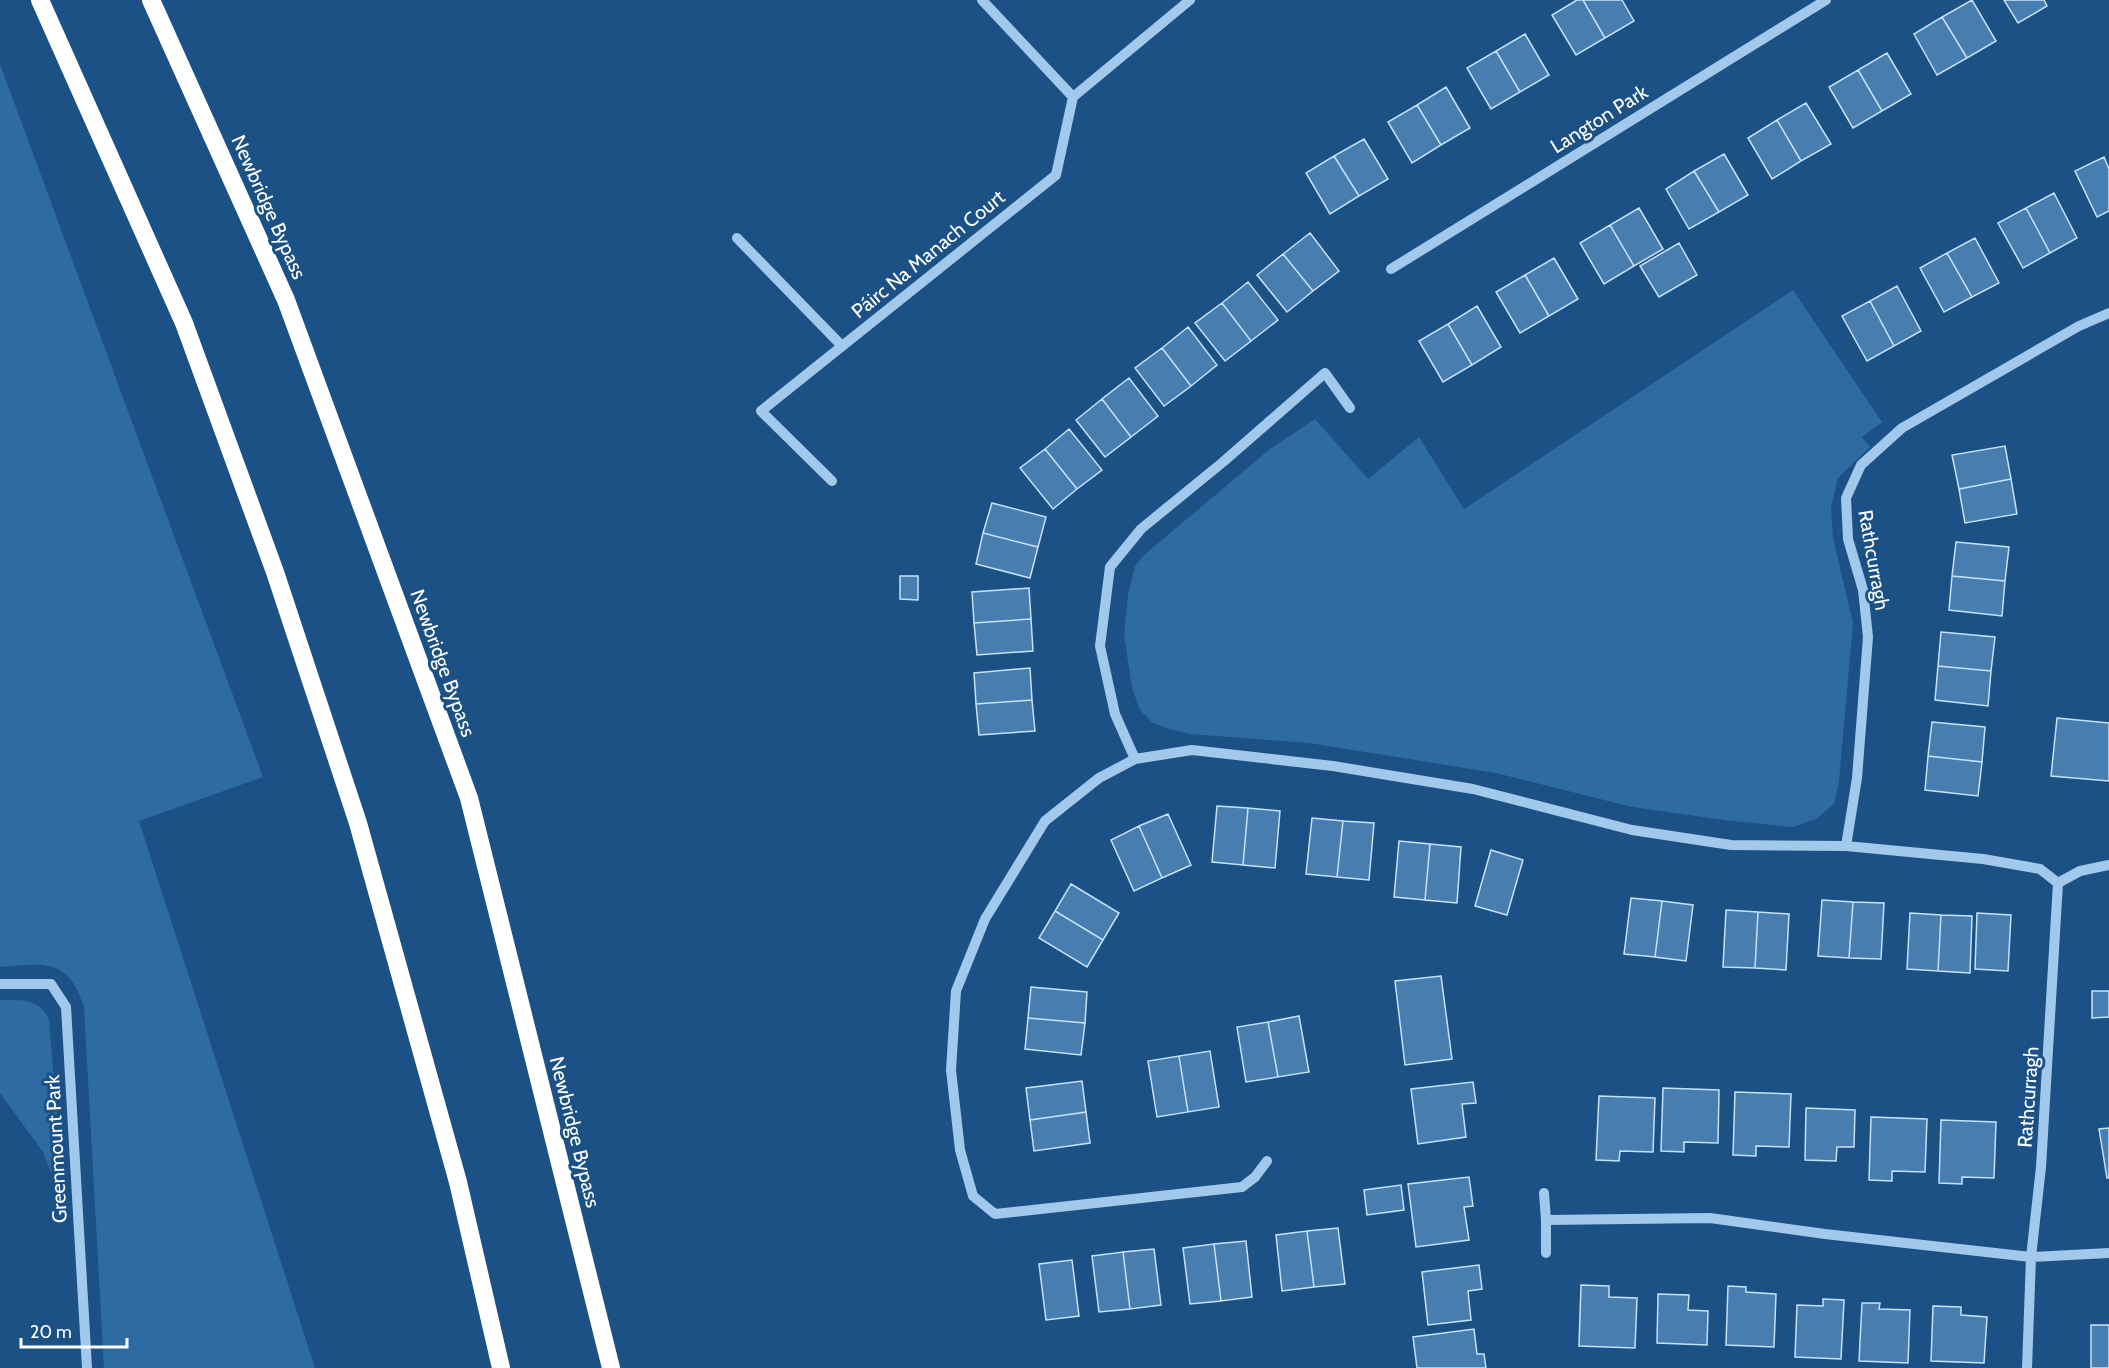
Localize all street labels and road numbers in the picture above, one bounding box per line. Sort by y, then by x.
street label: Langton Park [1546,80,1652,158]
street label: Newbridge Bypass [227,131,311,283]
street label: Páirc Na Manach Court [847,185,1010,323]
street label: Rathcurragh [1853,508,1895,612]
street label: Newbridge Bypass [405,586,481,740]
street label: Rathcurragh [2012,1046,2044,1148]
street label: Newbridge Bypass [545,1054,605,1210]
street label: Greenmount Park [40,1074,72,1224]

